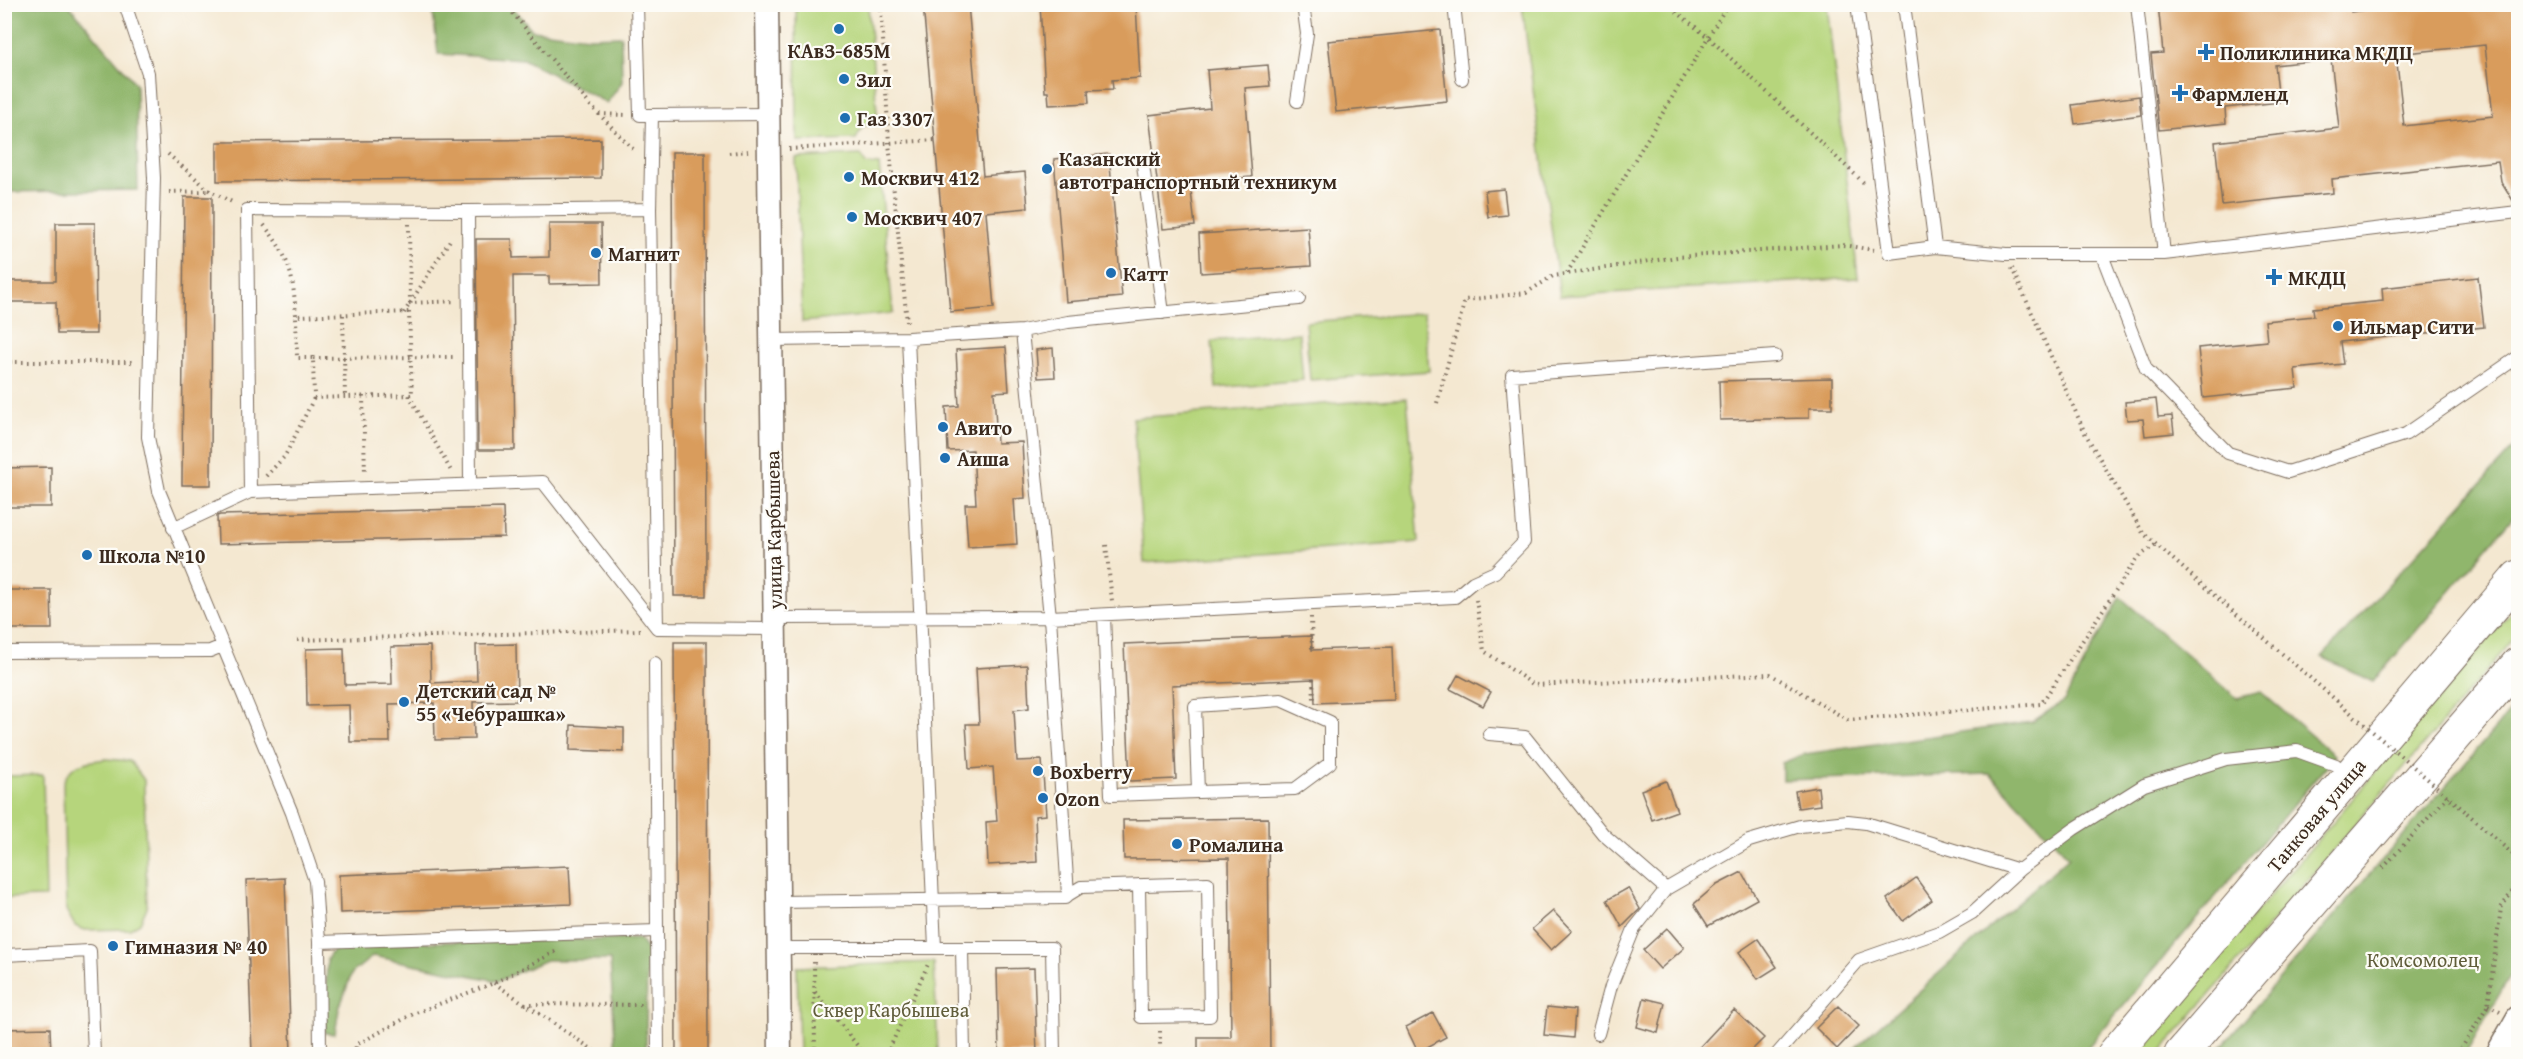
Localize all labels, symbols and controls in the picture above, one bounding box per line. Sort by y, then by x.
marker: КАвЗ-685М [832,22,846,36]
place label: КАвЗ-685М [788,36,891,65]
place label: Поликлиника МКДЦ [2220,38,2413,67]
marker: Поликлиника МКДЦ [2197,43,2215,61]
place label: Зил [856,65,892,94]
marker: Зил [837,72,851,86]
place label: Фармленд [2192,79,2288,108]
marker: Фармленд [2173,86,2187,100]
place label: Газ 3307 [857,104,933,133]
marker: Газ 3307 [838,111,852,125]
place label: Казанский автотранспортный техникум [1059,144,1337,196]
marker: Казанский автотранспортный техникум [1040,162,1054,176]
place label: Москвич 412 [861,163,980,192]
marker: Москвич 412 [842,170,856,184]
place label: Москвич 407 [864,203,983,232]
marker: Москвич 407 [845,210,859,224]
place label: Магнит [608,239,680,268]
marker: Магнит [589,246,603,260]
place label: Катт [1123,259,1168,288]
place label: МКДЦ [2288,263,2346,292]
marker: Катт [1104,266,1118,280]
marker: МКДЦ [2265,268,2283,286]
place label: Ильмар Сити [2350,312,2475,341]
marker: Ильмар Сити [2331,319,2345,333]
place label: Авито [955,413,1013,442]
marker: Авито [936,420,950,434]
place label: Аиша [957,444,1010,473]
street label: улица Карбышева [757,450,789,611]
marker: Аиша [938,451,952,465]
place label: Школа №10 [99,541,205,570]
marker: Школа №10 [80,548,94,562]
place label: Детский сад № 55 «Чебурашка» [415,676,566,728]
marker: Детский сад № 55 «Чебурашка» [397,695,411,709]
street label: Танковая улица [2260,751,2373,878]
place label: Boxberry [1050,757,1133,786]
marker: Boxberry [1031,764,1045,778]
place label: Ozon [1055,784,1100,813]
marker: Ozon [1036,791,1050,805]
place label: Ромалина [1189,830,1284,859]
marker: Ромалина [1170,837,1184,851]
place label: Гимназия № 40 [125,932,267,961]
marker: Гимназия № 40 [106,939,120,953]
park label: Комсомолец [2367,945,2480,974]
park label: Сквер Карбышева [813,995,970,1024]

